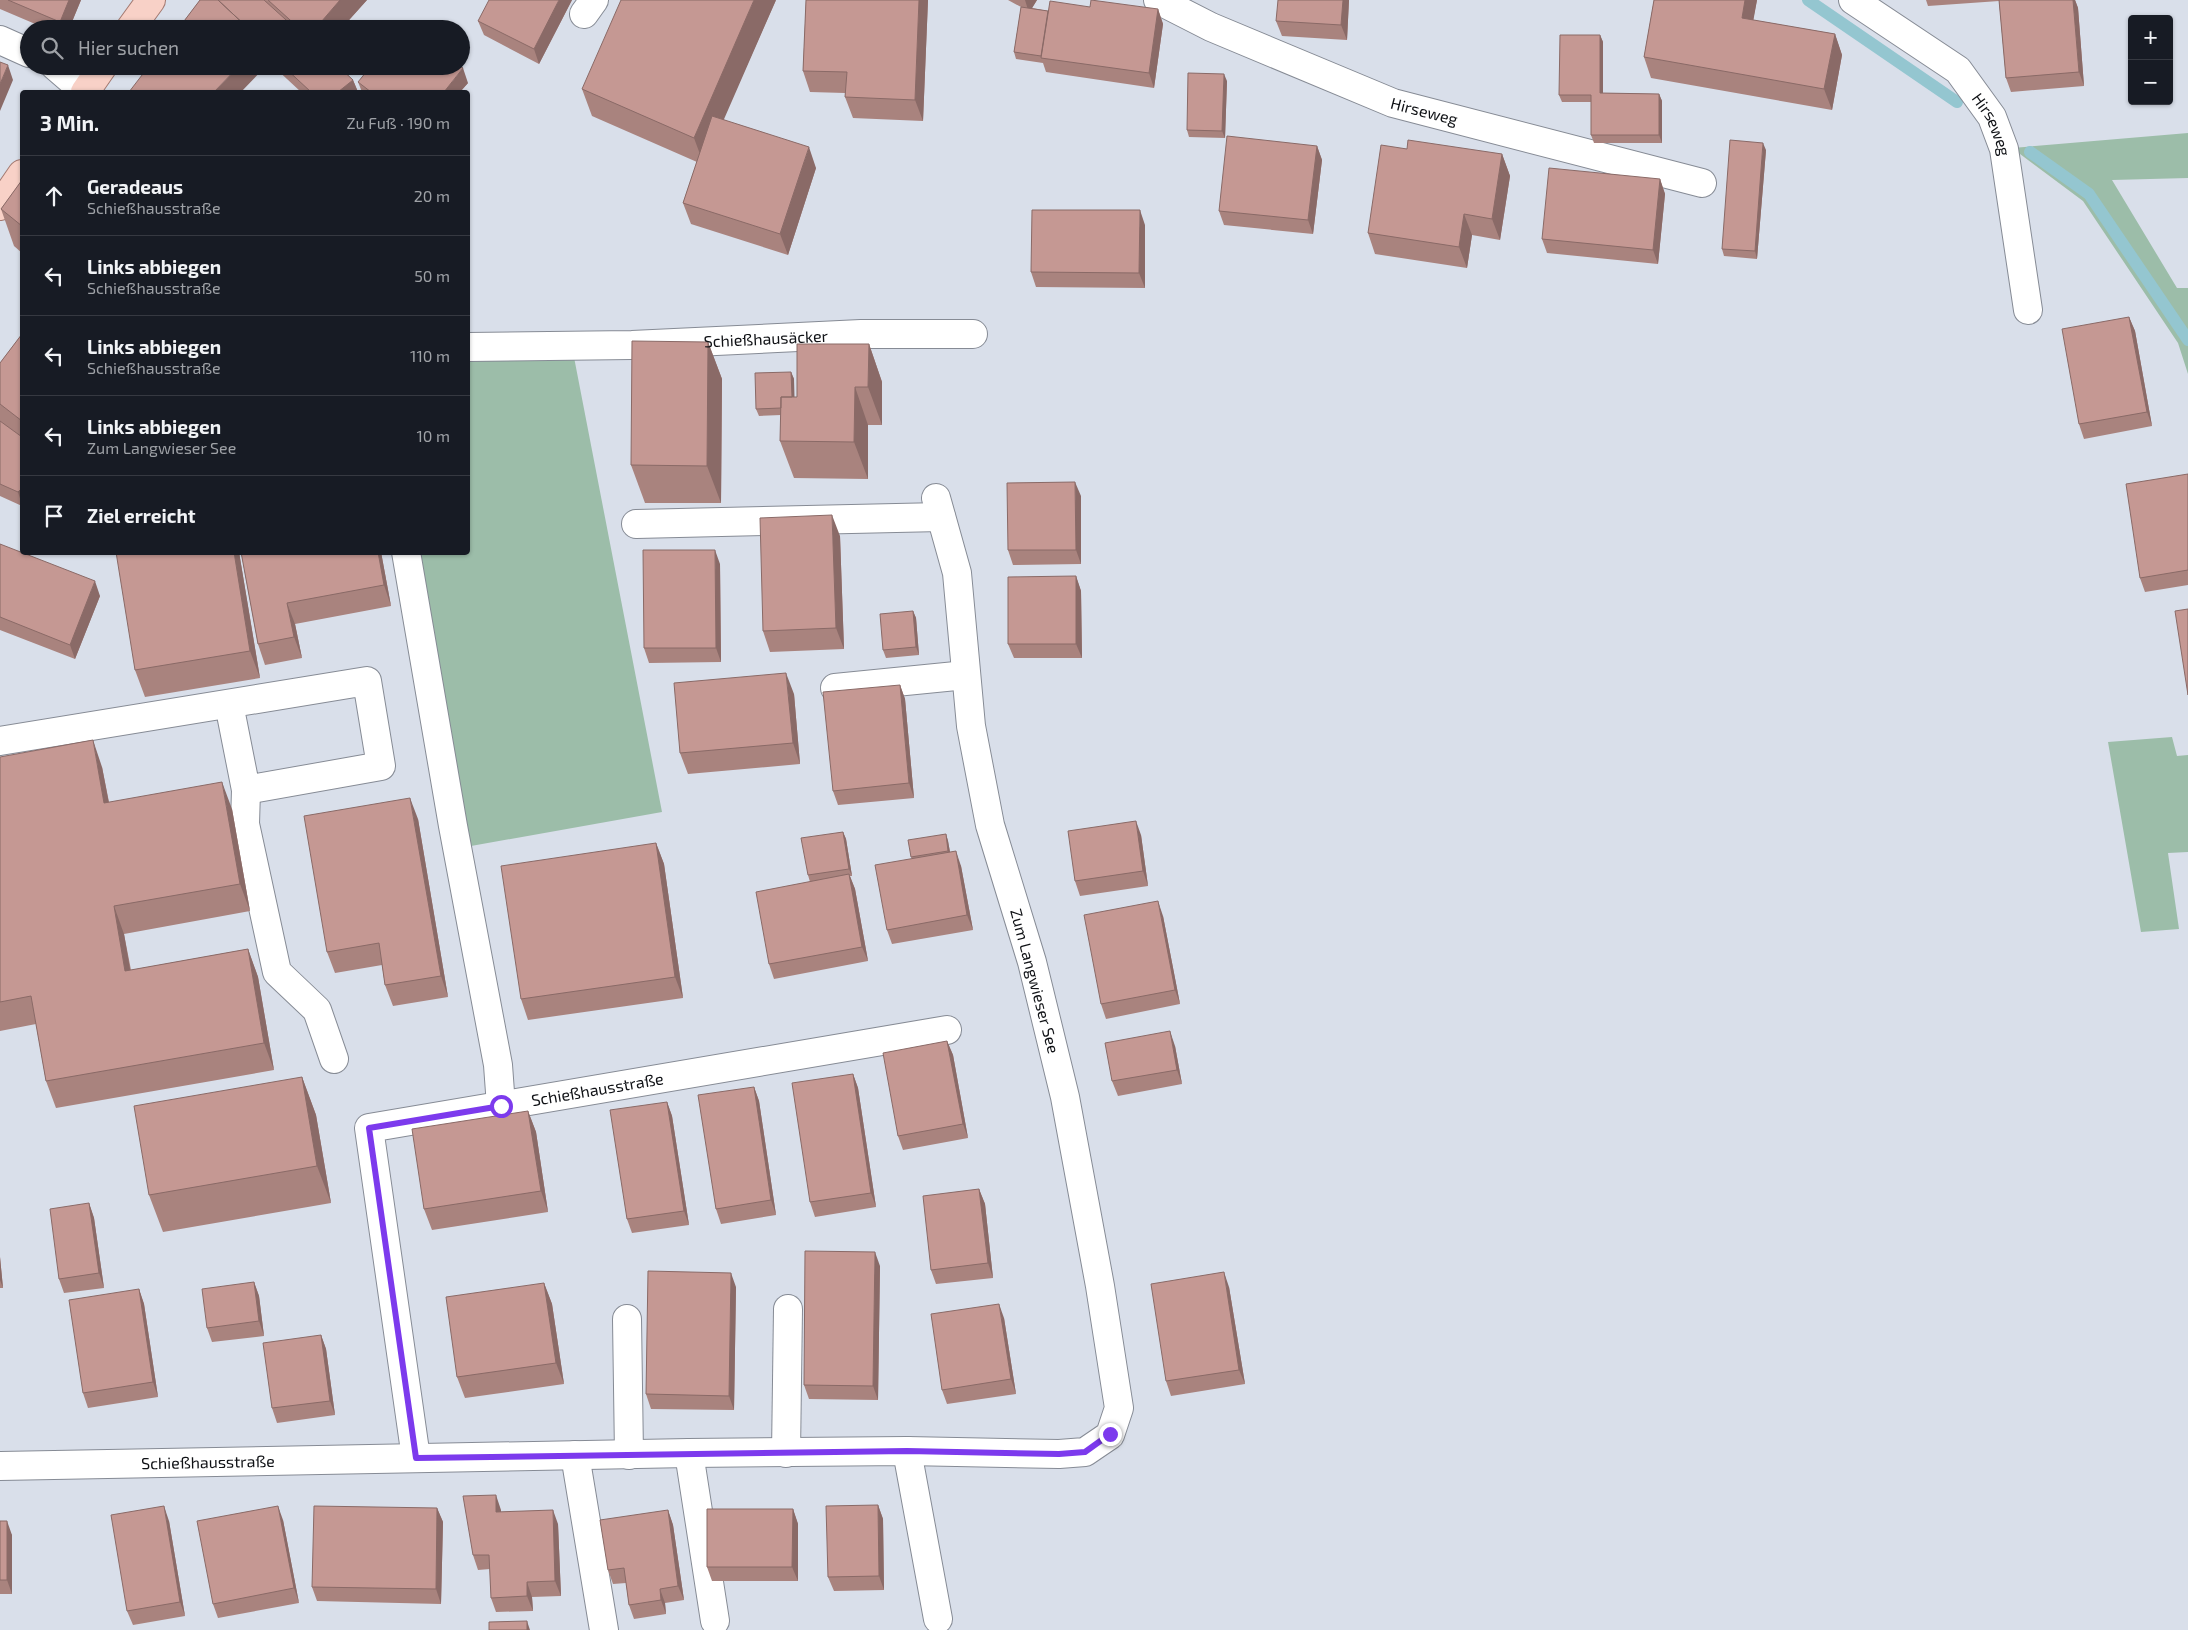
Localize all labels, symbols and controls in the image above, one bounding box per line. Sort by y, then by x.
map controls [2128,15,2173,105]
button: + [2128,15,2173,60]
search box [20,20,470,75]
icon: search [38,34,66,62]
text: Hier suchen [78,36,179,59]
button: − [2128,60,2173,105]
street label: Hirseweg [1969,89,2015,157]
street label: Hirseweg [1389,93,1460,128]
text: 3 Min. [40,110,99,135]
text: Zu Fuß · 190 m [347,113,450,132]
text: Geradeaus [87,175,183,198]
icon: ahead [40,182,68,210]
text: 20 m [414,186,450,205]
text: Schießhausstraße [87,198,221,217]
text: Links abbiegen [87,255,221,278]
icon: left [40,262,68,290]
text: 50 m [414,266,450,285]
text: Schießhausstraße [87,278,221,297]
street label: Schießhausäcker [703,326,829,351]
text: Links abbiegen [87,335,221,358]
icon: left [40,342,68,370]
text: 110 m [410,346,450,365]
text: Schießhausstraße [87,358,221,377]
text: Links abbiegen [87,415,221,438]
icon: left [40,422,68,450]
text: 10 m [416,426,450,445]
text: Zum Langwieser See [87,438,236,457]
icon: arrive [40,502,68,530]
text: Ziel erreicht [87,504,196,527]
street label: Zum Langwieser See [1007,906,1064,1055]
street label: Schießhausstraße [530,1068,665,1109]
route start [490,1095,513,1118]
route end [1099,1423,1122,1446]
street label: Schießhausstraße [141,1451,275,1472]

